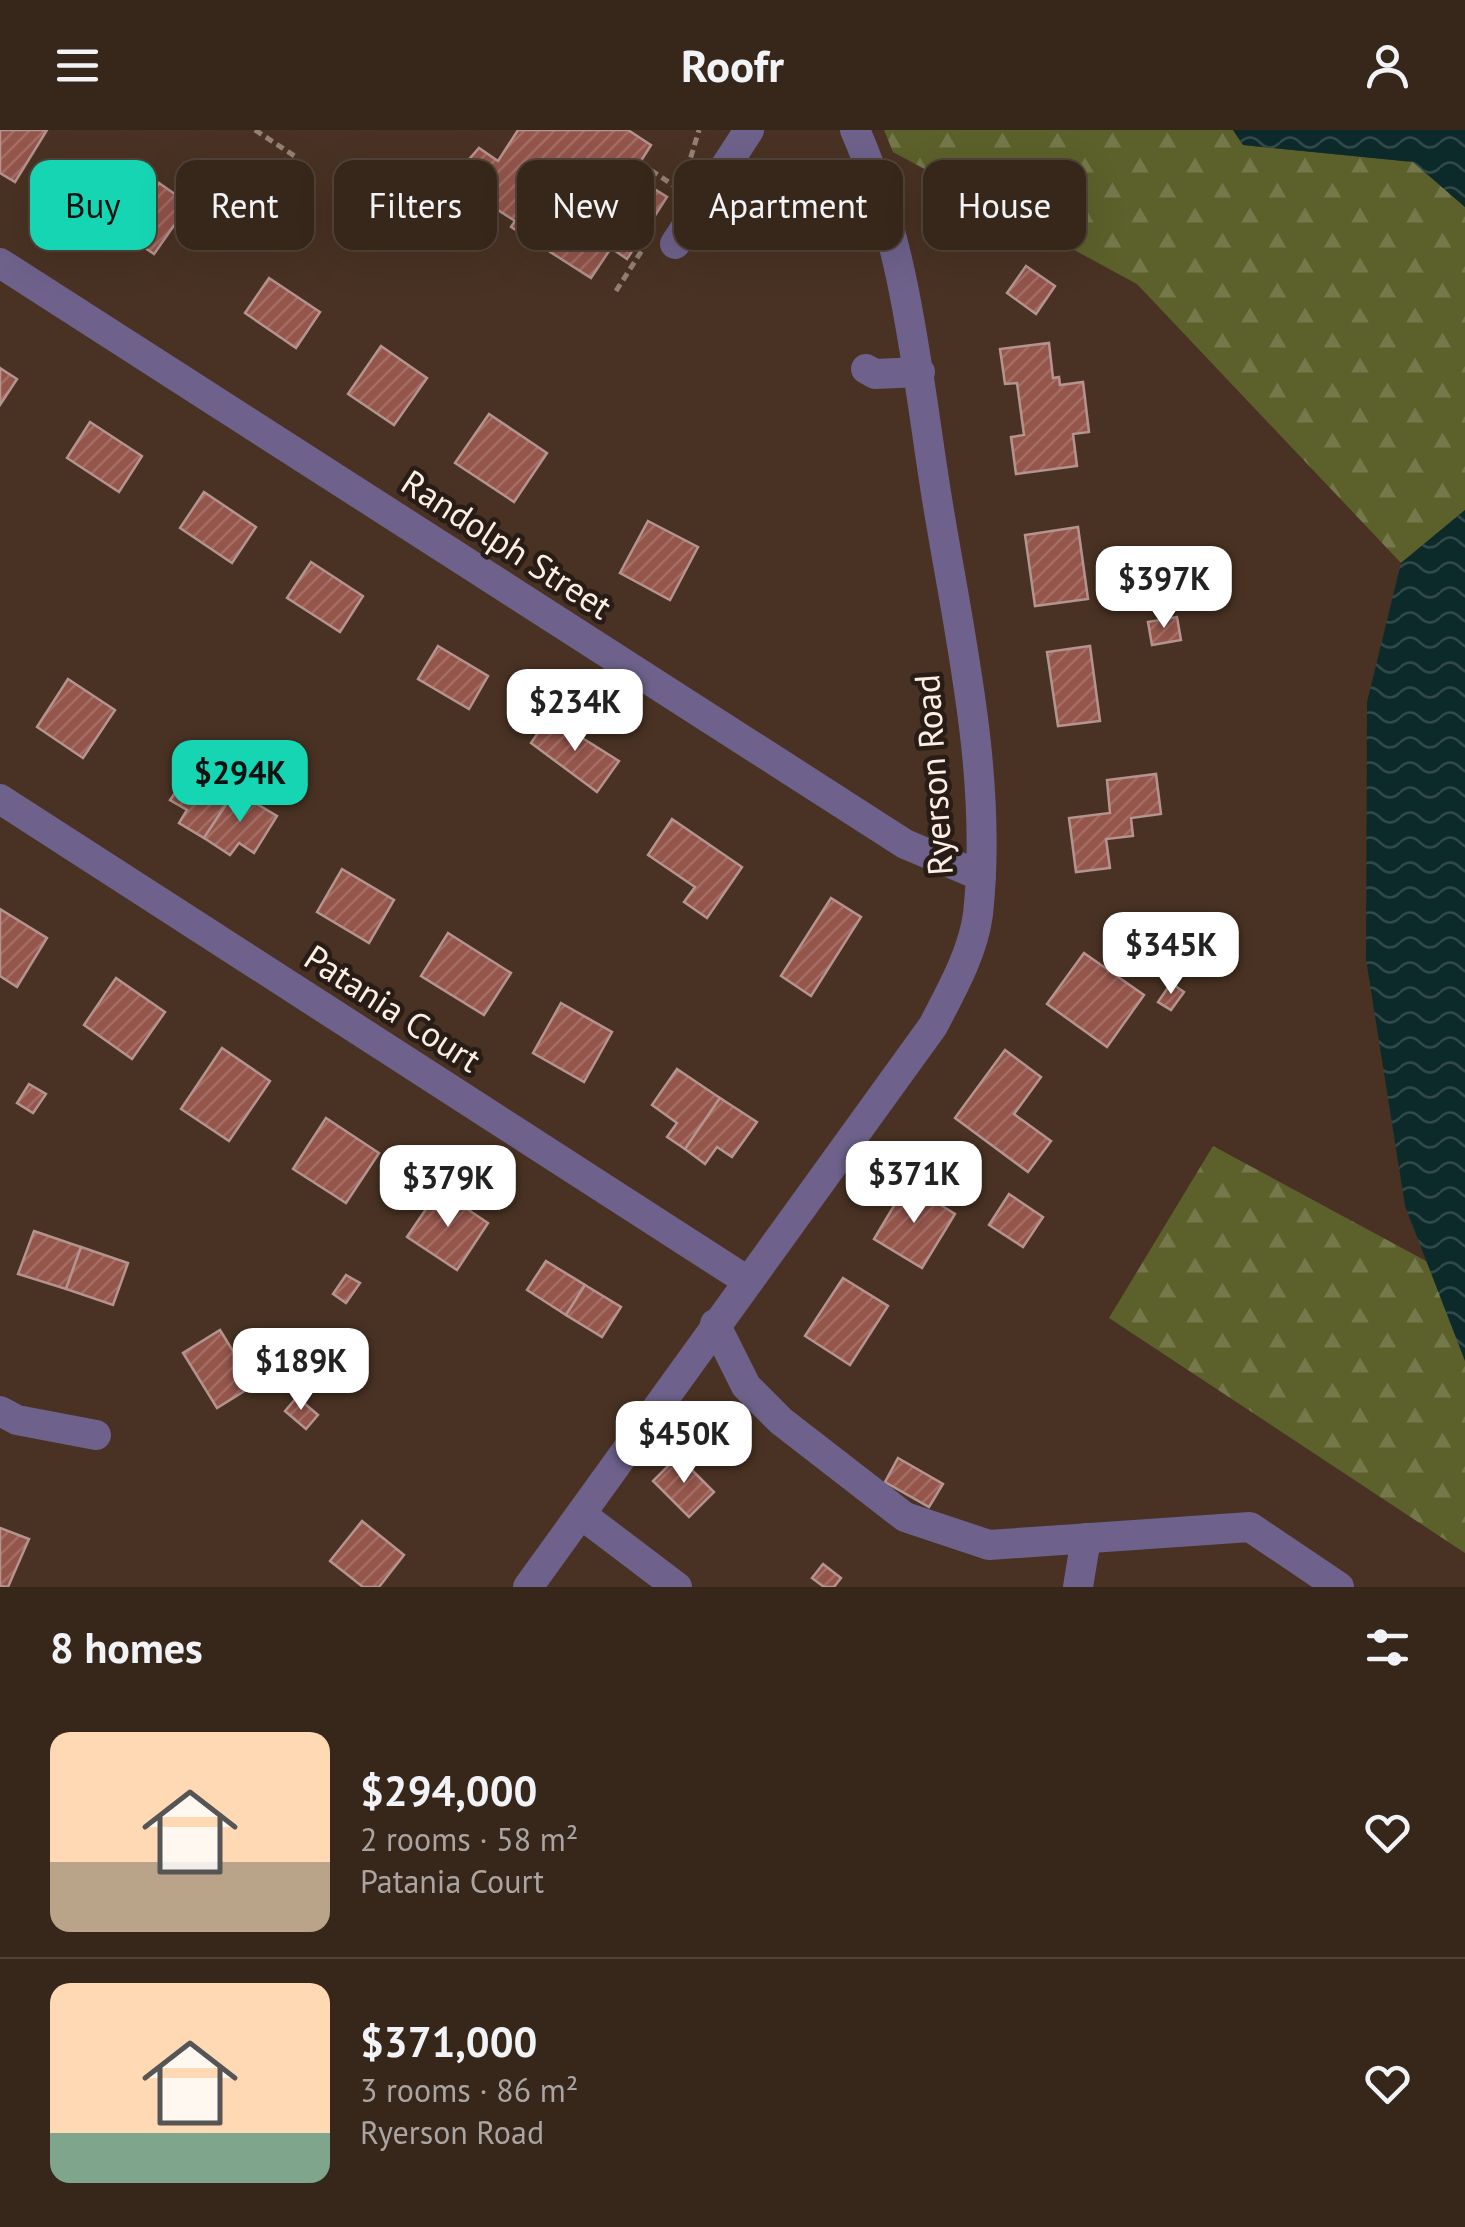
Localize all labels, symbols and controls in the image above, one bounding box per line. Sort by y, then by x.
text: Roofr [681,36,784,94]
icon: menu [50,38,105,93]
icon: person [1360,38,1415,93]
chip: Buy [30,160,156,250]
chip: Rent [176,160,314,250]
chip: Filters [334,160,497,250]
chip: New [517,160,654,250]
chip: Apartment [674,160,903,250]
chip: House [923,160,1086,250]
street label: Randolph Street [393,459,621,629]
pin: $397K [1094,546,1234,631]
text: $397K [1118,557,1210,599]
pin: $234K [505,669,645,754]
street label: Ryerson Road [903,673,963,877]
text: $234K [529,680,621,722]
pin: $294K [170,740,310,825]
text: $294K [194,751,286,793]
pin: $345K [1101,912,1241,997]
text: $345K [1125,923,1217,965]
street label: Patania Court [296,934,490,1082]
pin: $371K [844,1141,984,1226]
pin: $379K [378,1145,518,1230]
text: $371K [868,1152,960,1194]
text: $379K [402,1156,494,1198]
pin: $189K [231,1328,371,1413]
text: $189K [255,1339,347,1381]
pin: $450K [614,1401,754,1486]
text: $450K [638,1412,730,1454]
text: 8 homes [50,1620,203,1675]
icon: filters [1360,1620,1415,1675]
text: $294,000 [360,1763,537,1818]
icon: home [130,1772,250,1892]
icon: heart [1360,1805,1415,1860]
text: 2 rooms · 58 m² [360,1818,578,1860]
text: Patania Court [360,1860,544,1902]
text: $371,000 [360,2014,537,2069]
icon: home [130,2023,250,2143]
icon: heart [1360,2056,1415,2111]
text: 3 rooms · 86 m² [360,2069,578,2111]
text: Ryerson Road [360,2111,544,2153]

